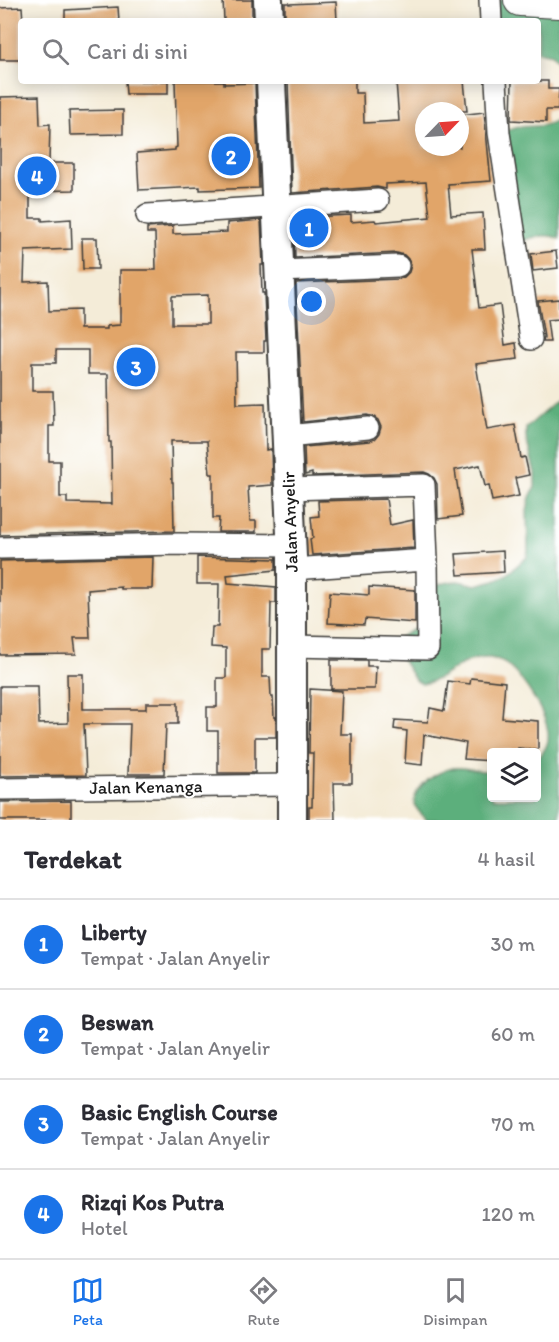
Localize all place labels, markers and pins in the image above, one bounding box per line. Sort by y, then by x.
pin: 2 [212,134,250,178]
pin: 4 [18,154,57,198]
pin: 1 [290,206,328,250]
pin: 3 [116,344,156,389]

